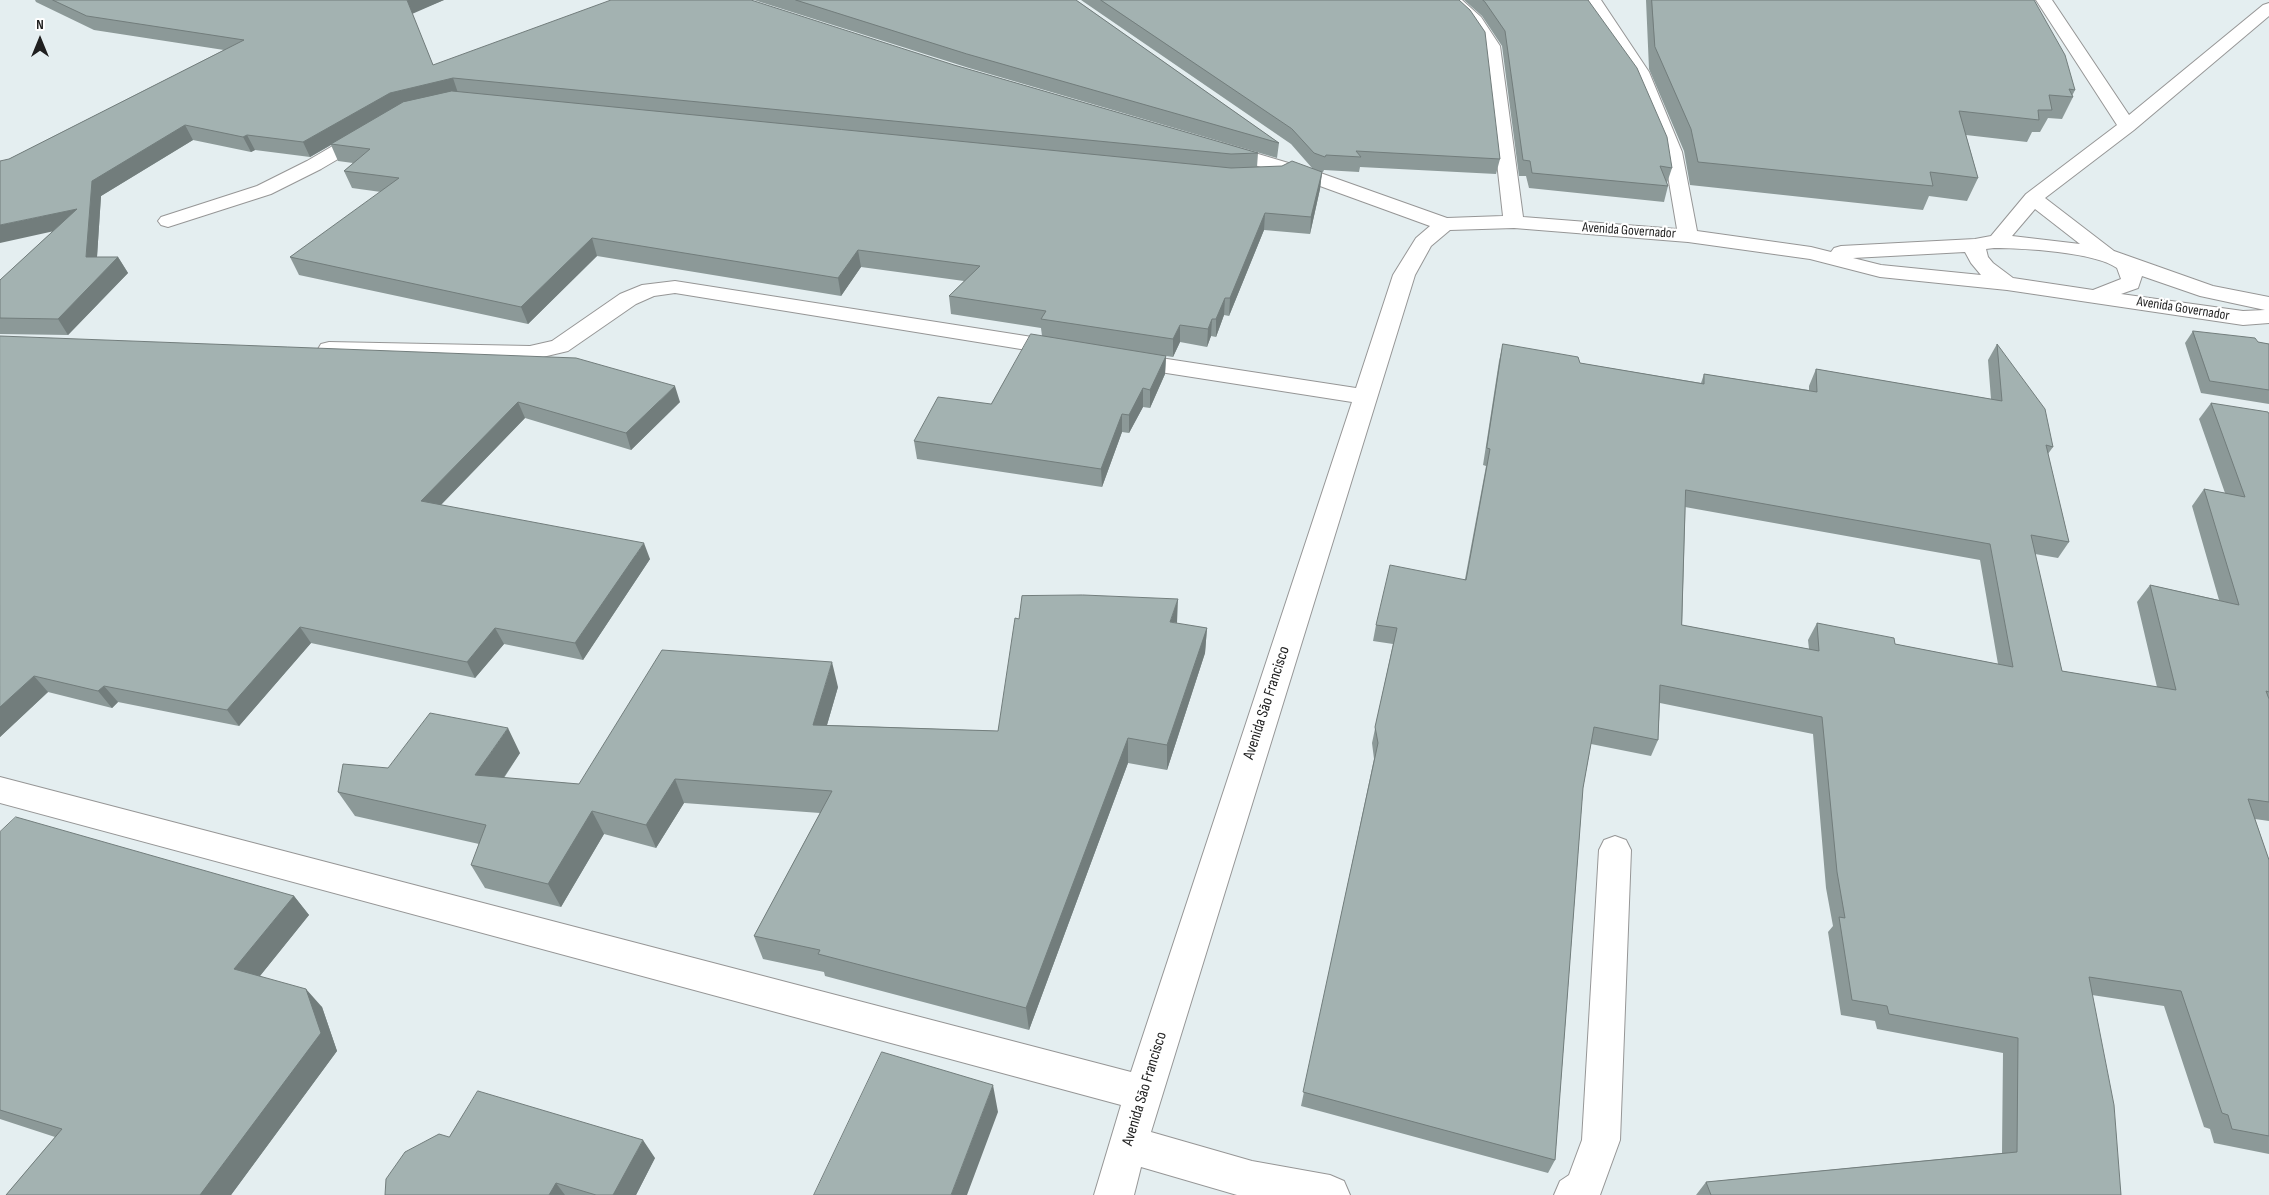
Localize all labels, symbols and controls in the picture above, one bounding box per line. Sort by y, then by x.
north arrow [15,15,65,65]
text: N [36,16,44,33]
street label: Avenida Governador [1582,219,1676,243]
street label: Avenida Governador [2136,293,2230,325]
street label: Avenida São Francisco [1240,644,1294,762]
street label: Avenida São Francisco [1119,1030,1171,1148]

